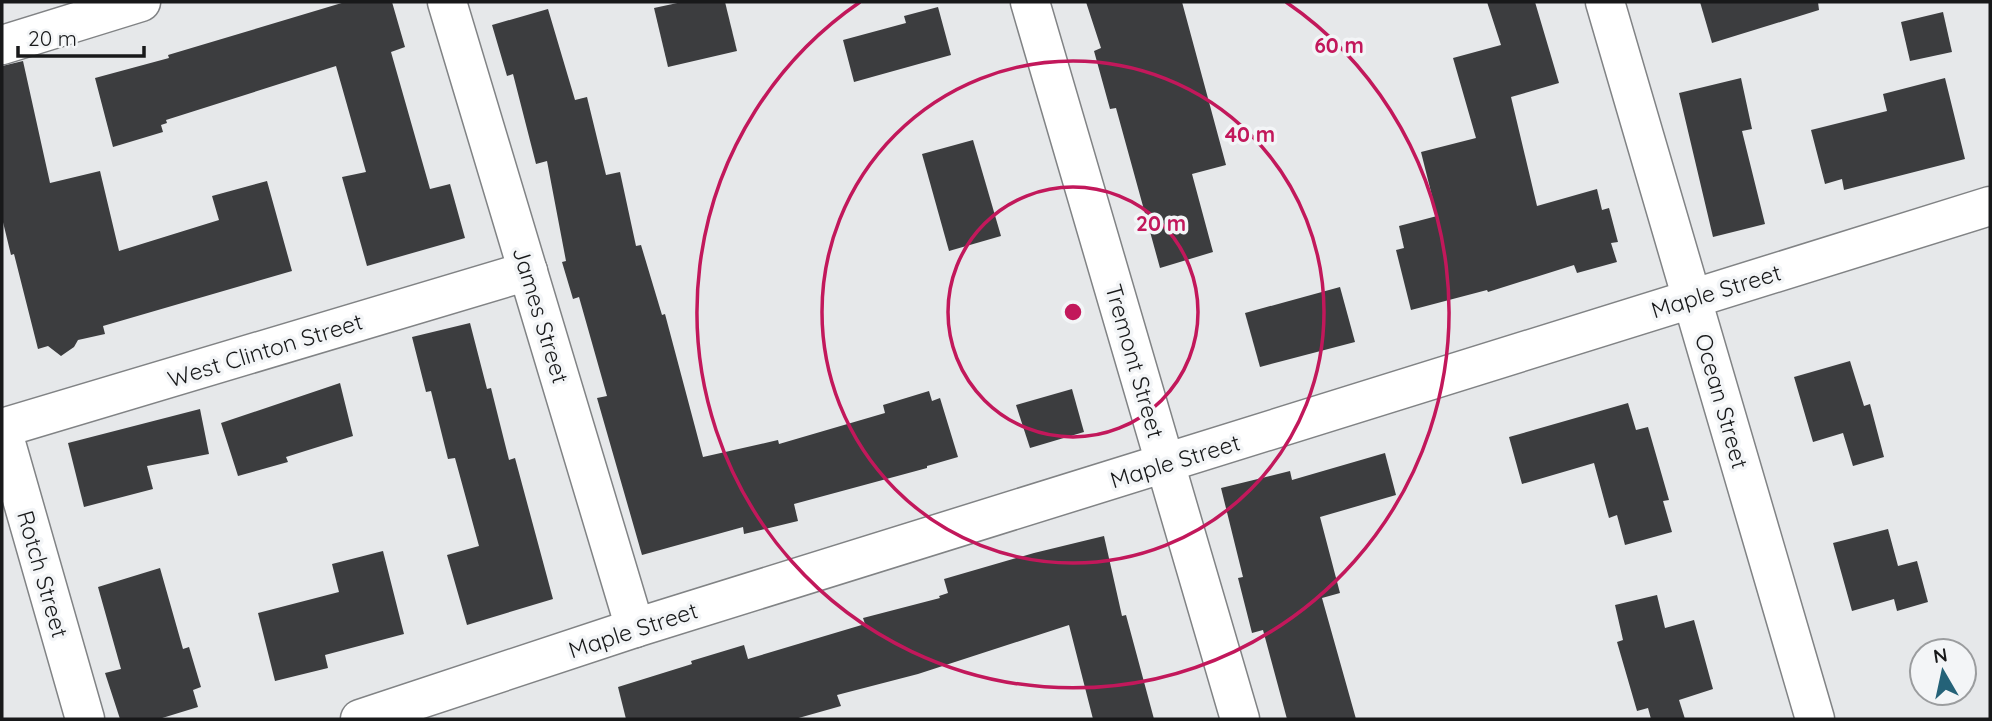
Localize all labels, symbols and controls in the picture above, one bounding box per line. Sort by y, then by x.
scale bar [18,14,144,58]
text: 20 m [28,25,77,51]
text: 60 m [1314,32,1364,58]
text: 40 m [1225,121,1275,147]
text: 20 m [1136,210,1186,236]
street label: James Street [507,243,576,387]
street label: Maple Street [1648,257,1785,324]
street label: Tremont Street [1099,281,1171,442]
centre of rings [1061,300,1085,324]
street label: West Clinton Street [164,307,366,393]
street label: Ocean Street [1689,330,1755,472]
street label: Maple Street [1107,427,1244,494]
street label: Rotch Street [11,507,75,641]
street label: Maple Street [565,595,701,665]
north arrow [1908,637,1978,707]
text: N [1932,642,1949,668]

